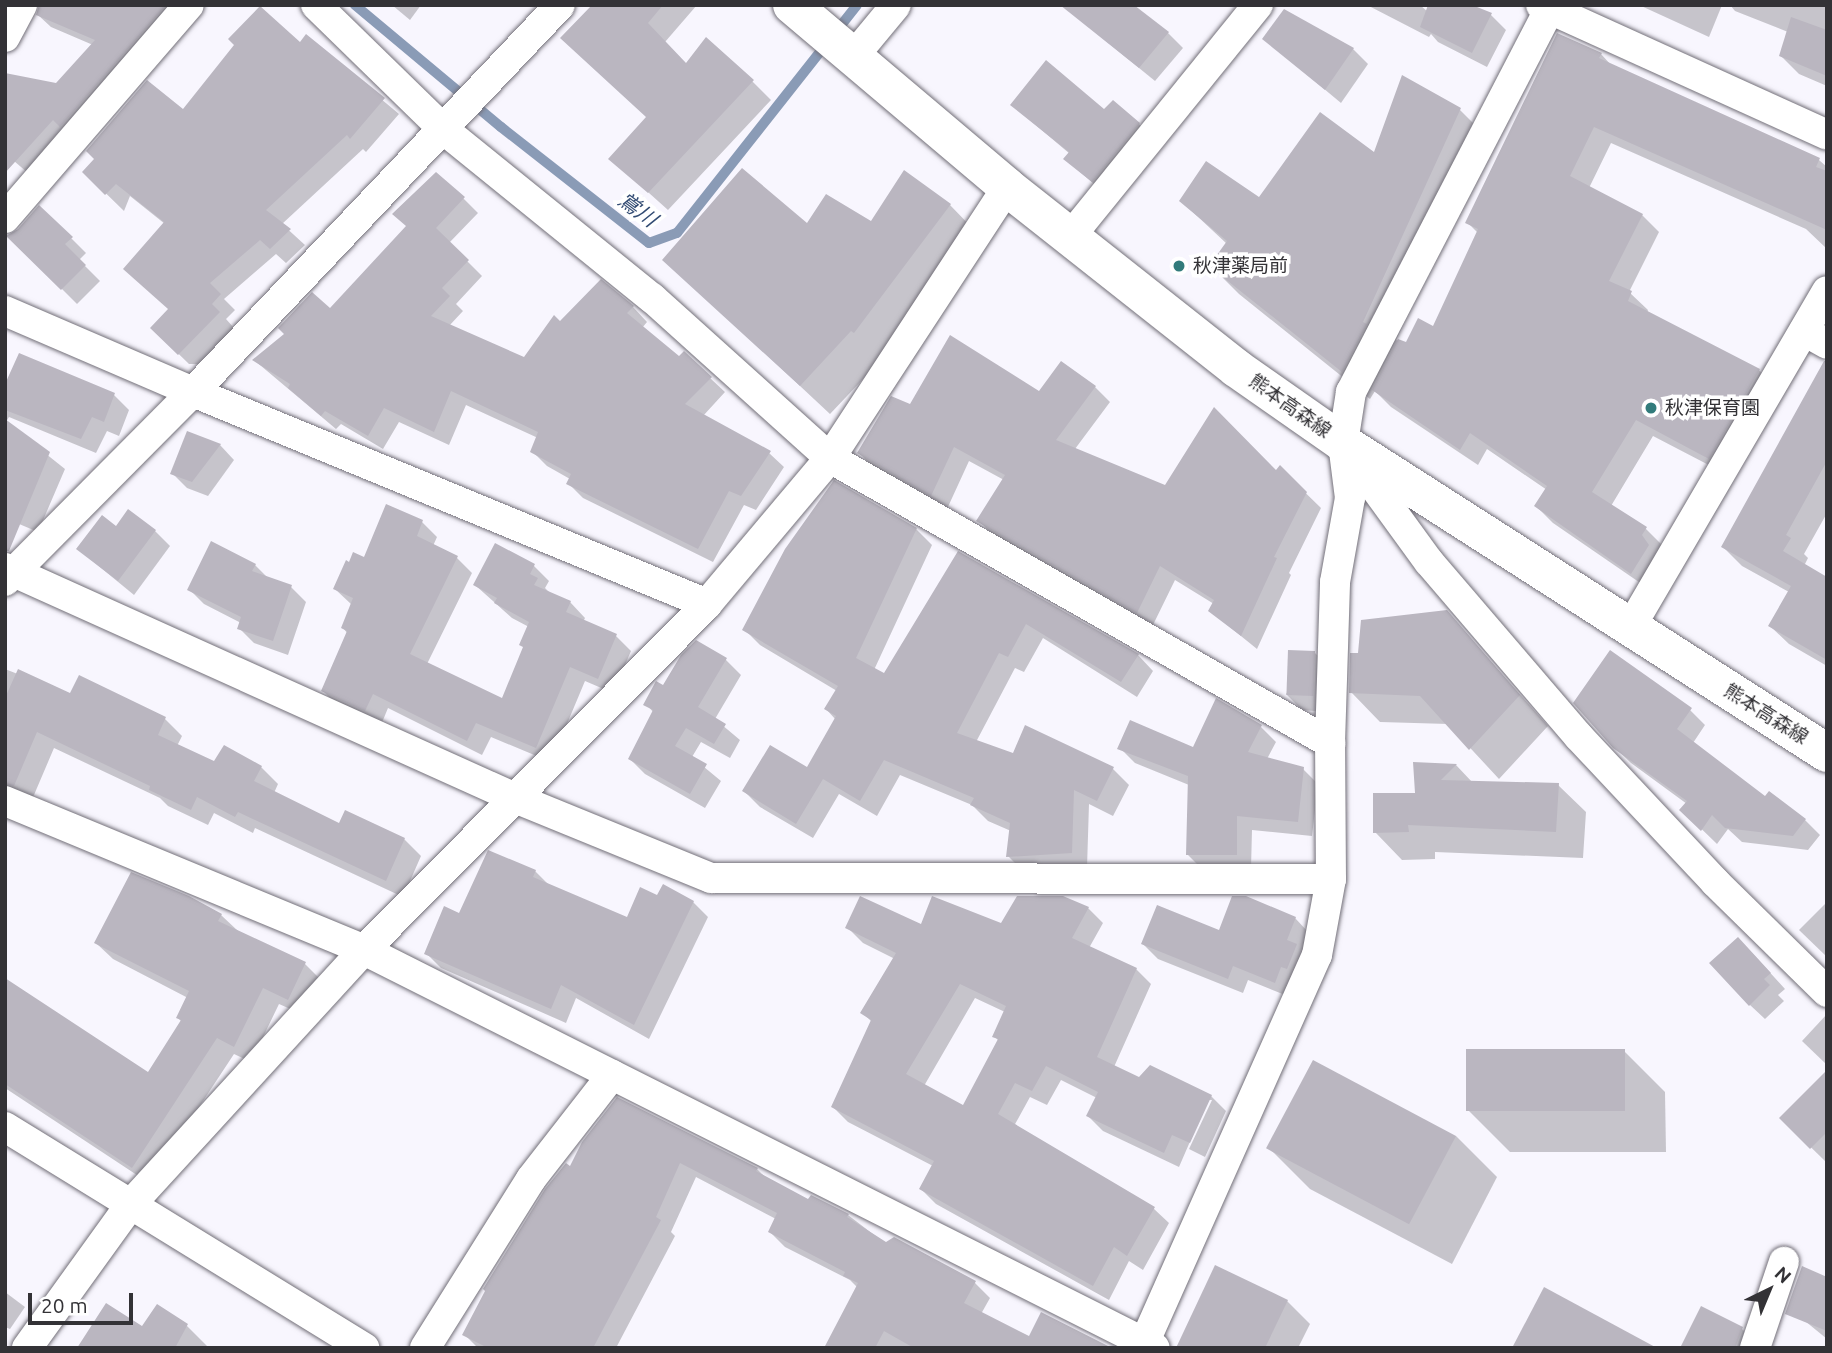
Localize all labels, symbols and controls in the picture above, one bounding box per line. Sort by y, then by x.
water label: 鴬川 [614,186,662,232]
place label: 秋津薬局前 [1193,255,1288,277]
marker: 秋津薬局前 [1171,258,1187,274]
street label: 熊本高森線 [1245,369,1335,443]
place label: 秋津保育園 [1665,397,1760,419]
marker: 秋津保育園 [1643,400,1659,416]
street label: 熊本高森線 [1720,679,1812,749]
north arrow [1734,1255,1804,1325]
text: N [1771,1262,1796,1288]
scale bar [32,1280,136,1324]
text: 20 m [41,1293,88,1317]

